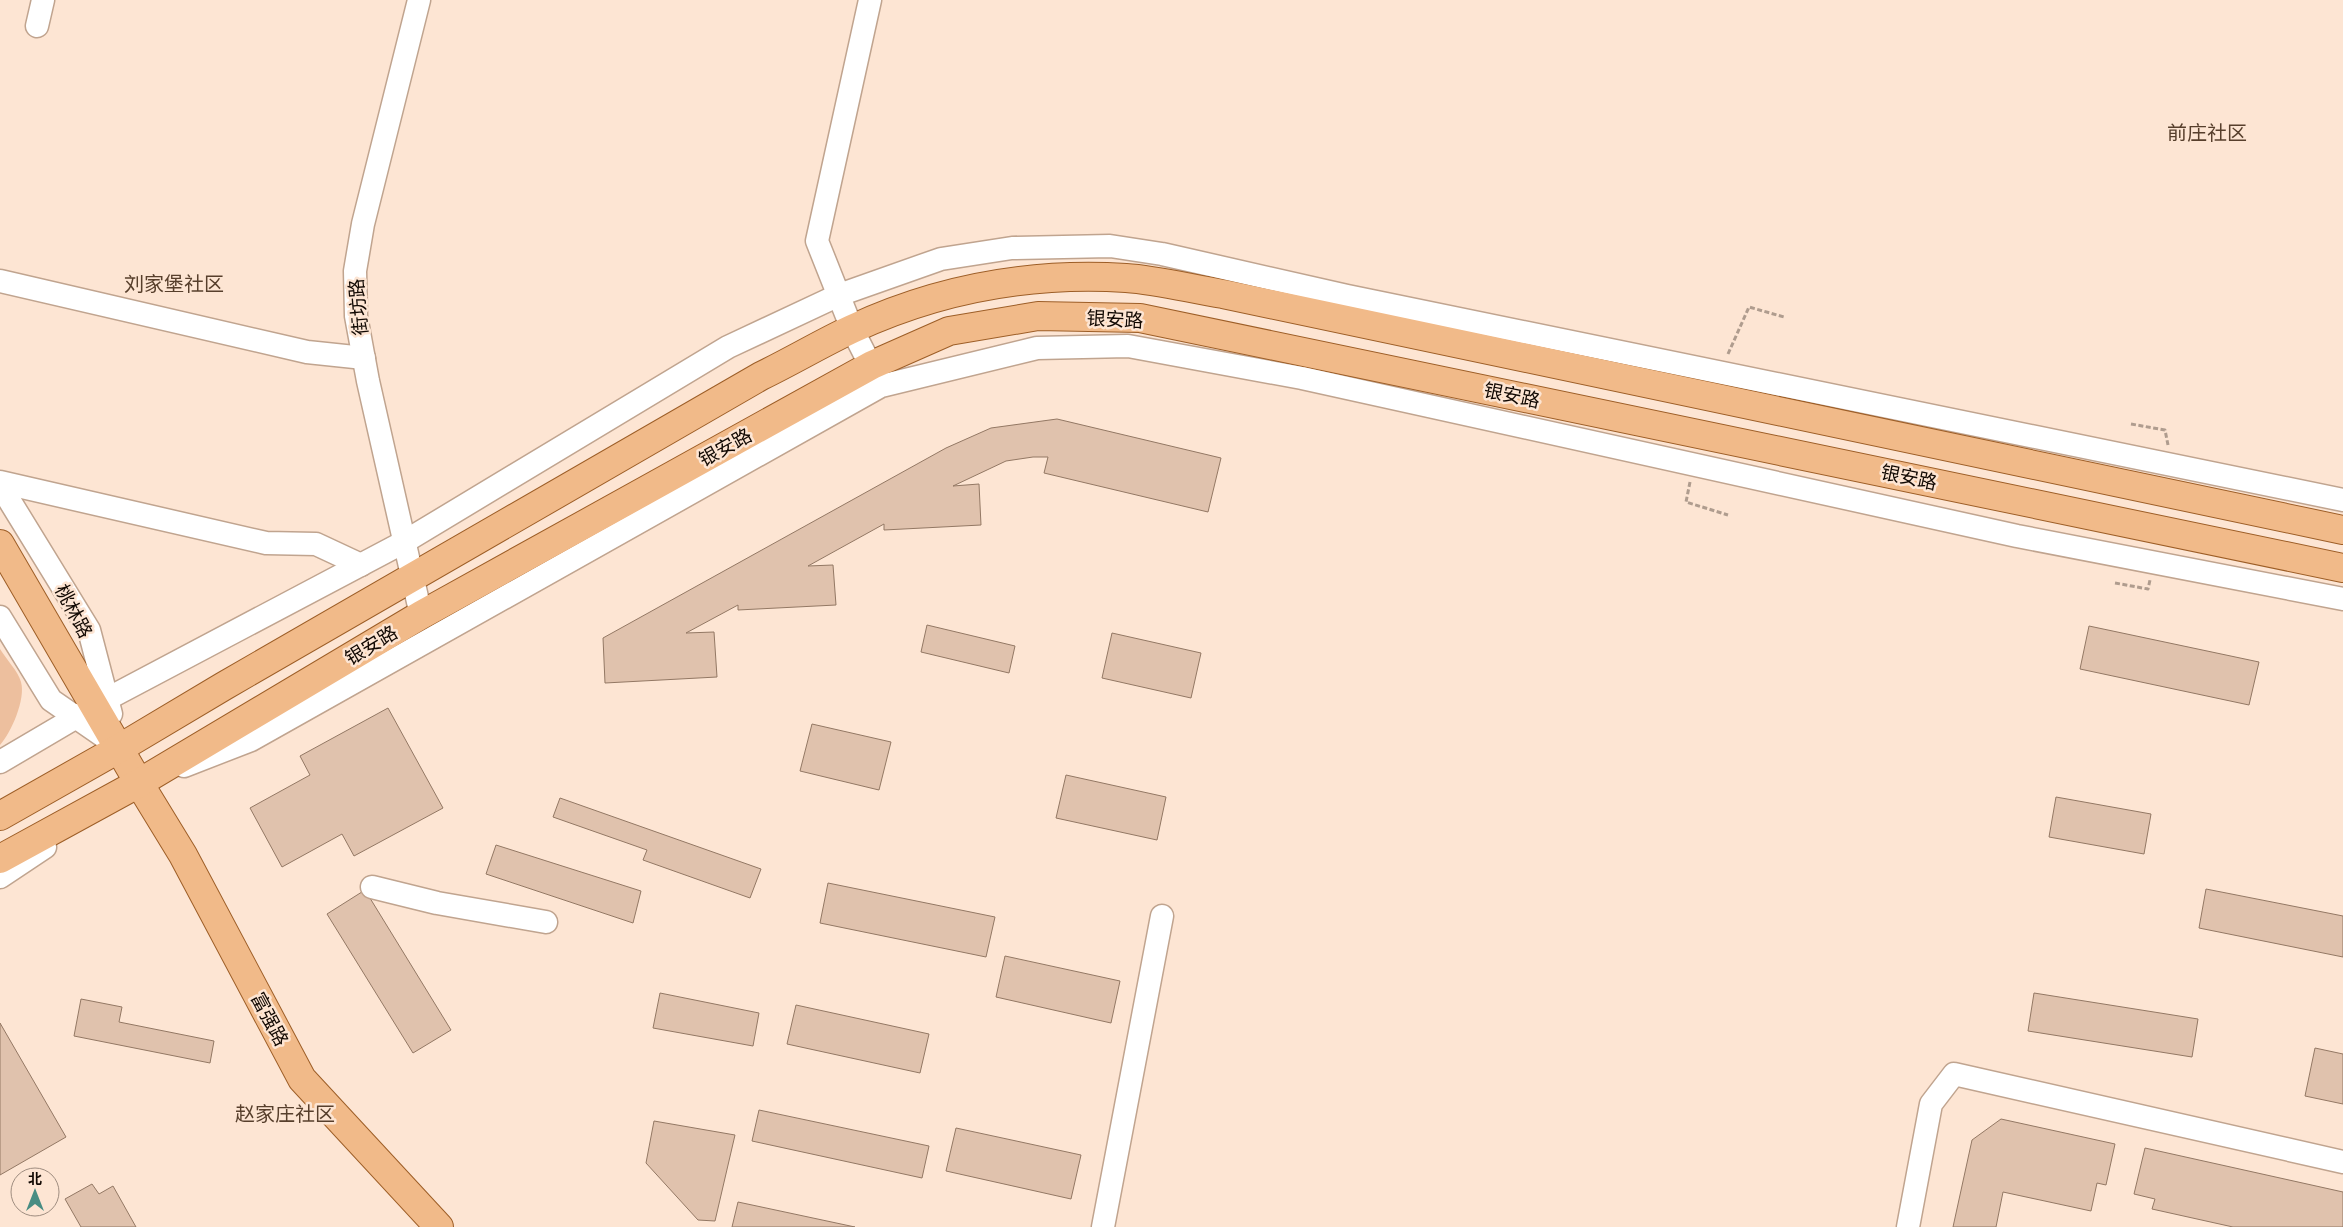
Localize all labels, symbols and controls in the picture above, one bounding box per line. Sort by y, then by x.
district label: 前庄社区 [2167,122,2247,146]
district label: 刘家堡社区 [124,273,224,297]
street label: 街坊路 [346,277,373,336]
street label: 银安路 [1086,308,1144,333]
street label: 银安路 [1481,379,1542,414]
street label: 银安路 [695,424,756,472]
street label: 银安路 [1878,461,1939,496]
street label: 桃林路 [49,581,96,642]
street label: 银安路 [341,622,402,671]
street label: 富强路 [245,989,292,1050]
district label: 赵家庄社区 [235,1103,335,1127]
north arrow [10,1167,60,1217]
text: 北 [28,1171,42,1188]

